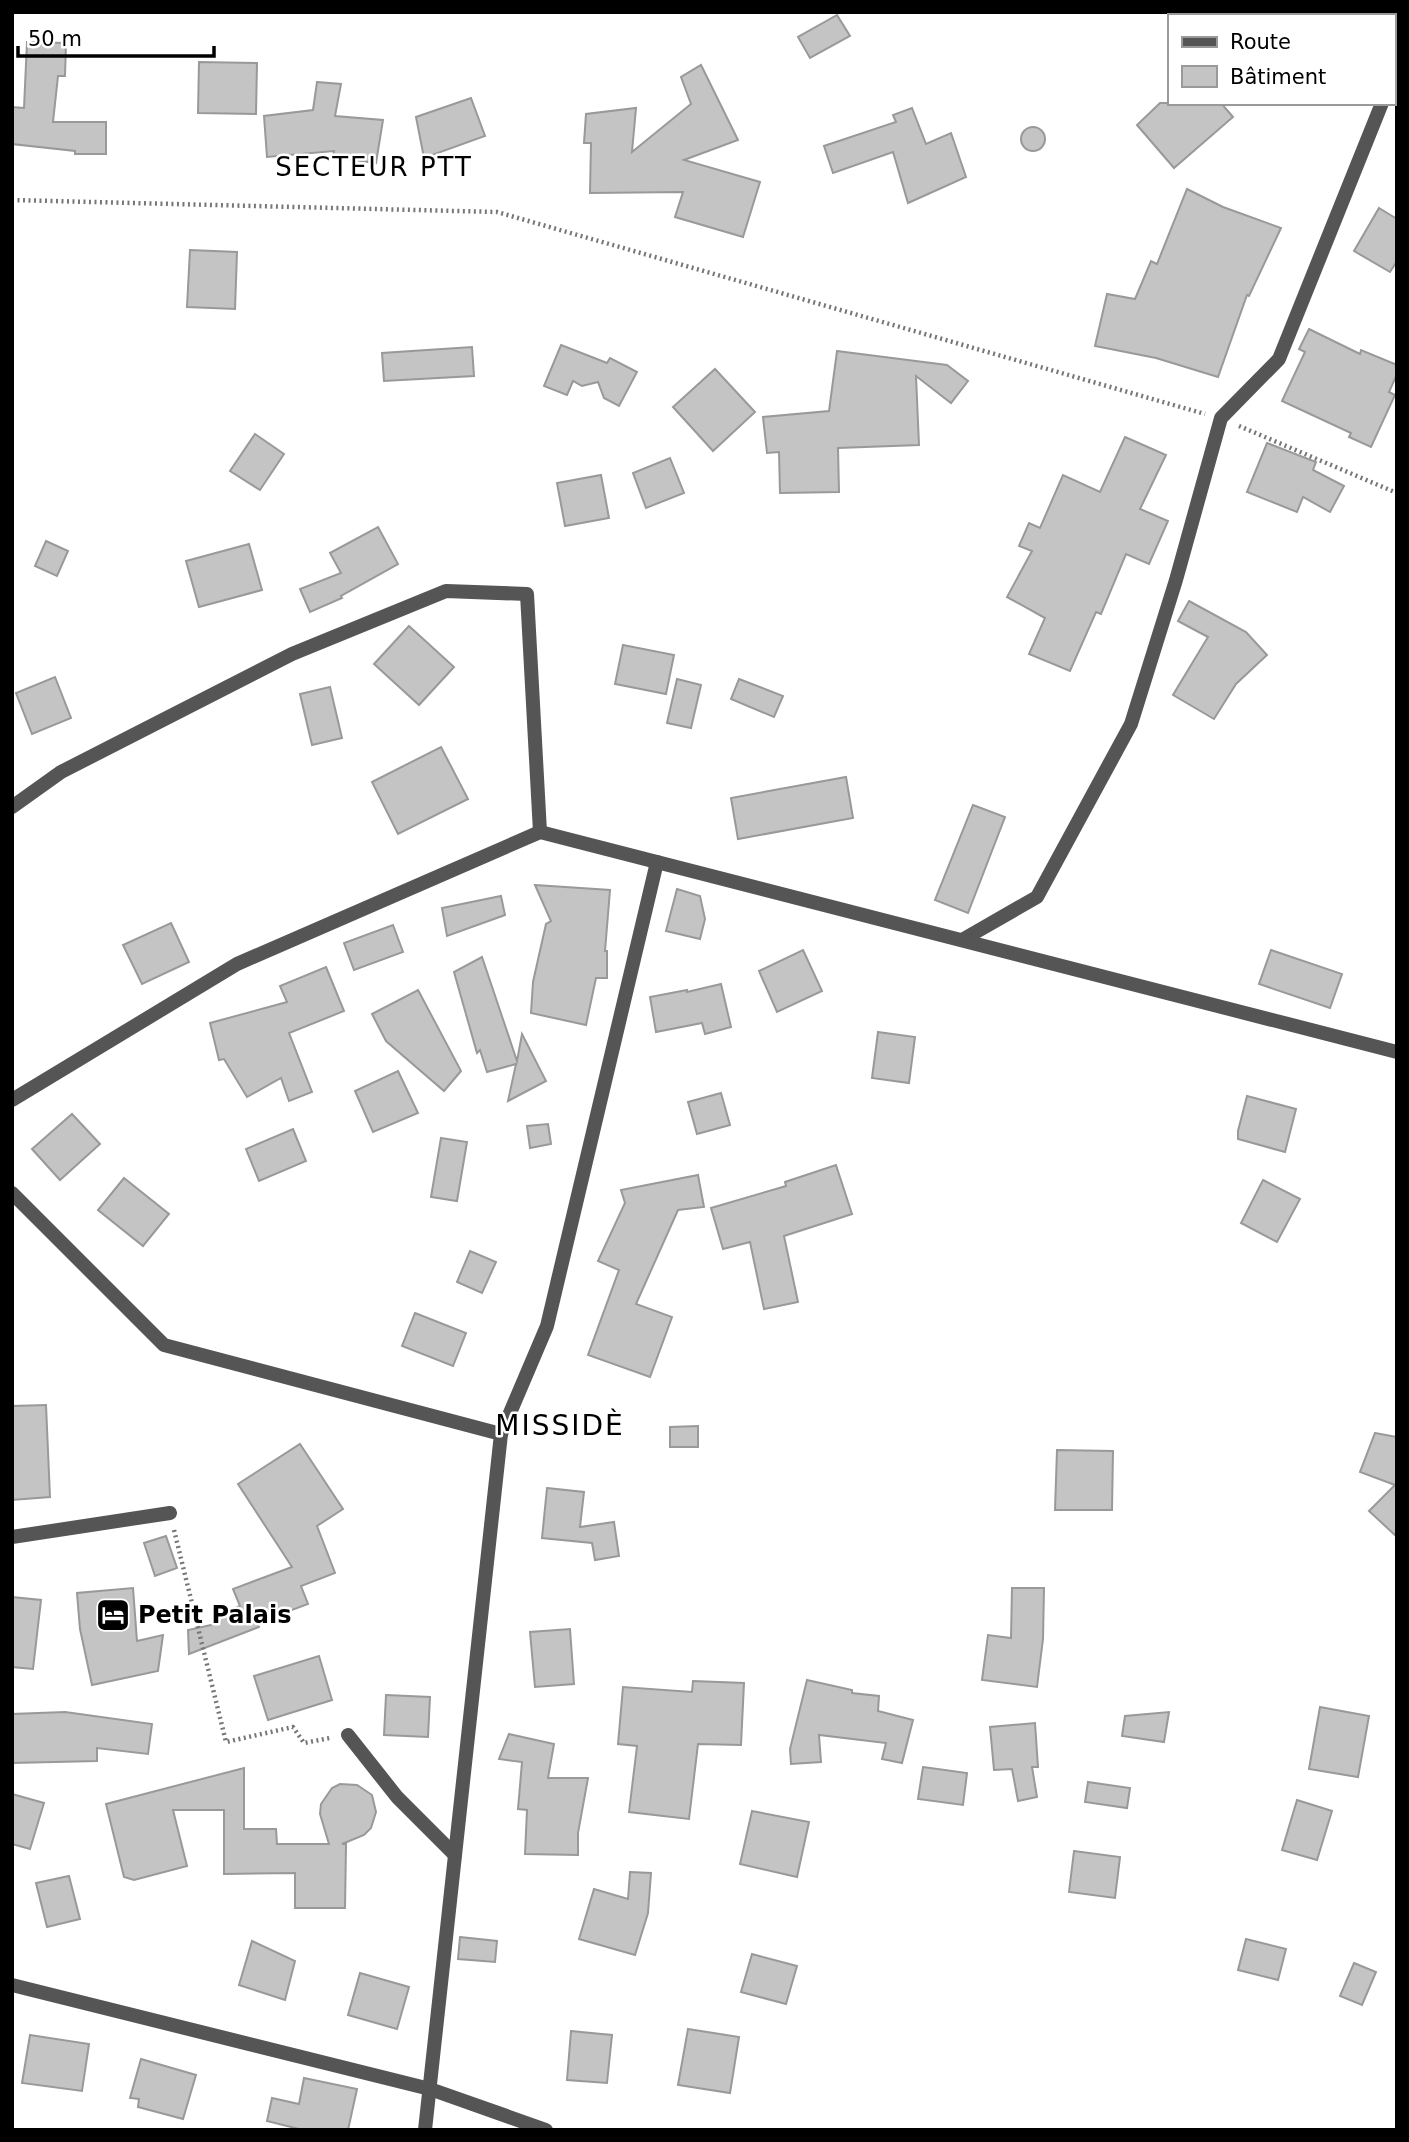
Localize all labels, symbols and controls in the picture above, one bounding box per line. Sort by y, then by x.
scale bar [18,14,214,58]
legend [1168,14,1395,105]
text: 50 m [28,27,82,51]
text: Route [1230,30,1291,54]
text: Bâtiment [1230,65,1326,89]
district label: SECTEUR PTT [275,152,473,182]
district label: MISSIDÈ [495,1408,625,1442]
hotel icon: Petit Palais [94,1596,132,1634]
place label: Petit Palais [138,1601,291,1629]

